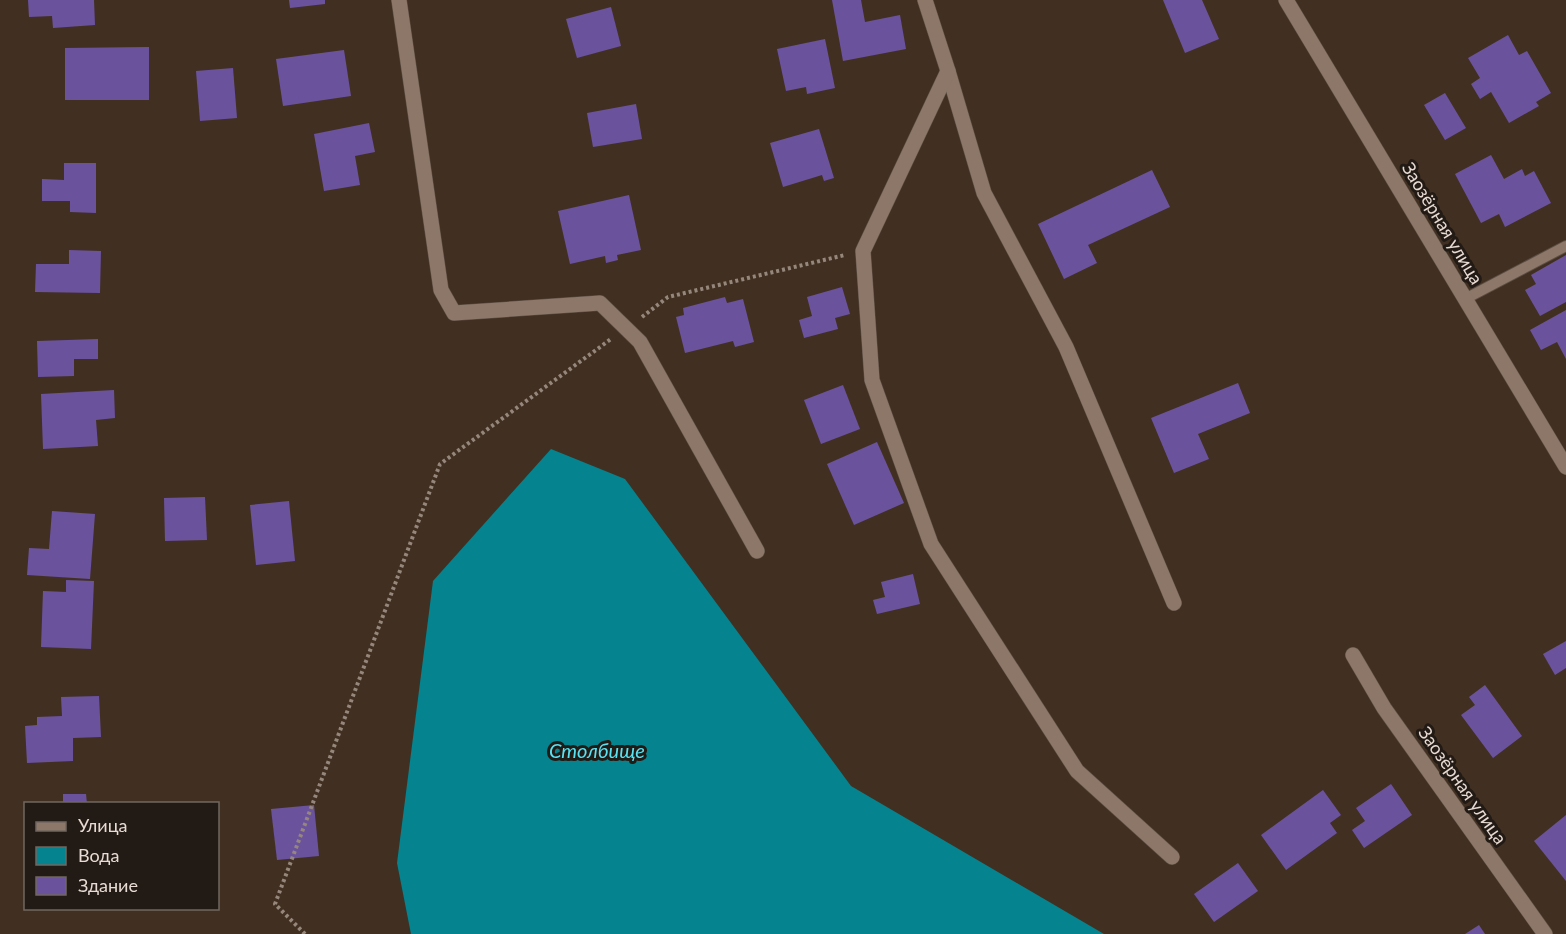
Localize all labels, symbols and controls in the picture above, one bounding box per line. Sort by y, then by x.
street label: Заозёрная улица [1398,158,1488,288]
street label: Заозёрная улица [1414,722,1512,848]
water label: Столбище [549,738,645,762]
legend [24,802,219,910]
text: Улица [78,814,128,836]
text: Вода [78,844,119,866]
text: Здание [78,874,138,896]

